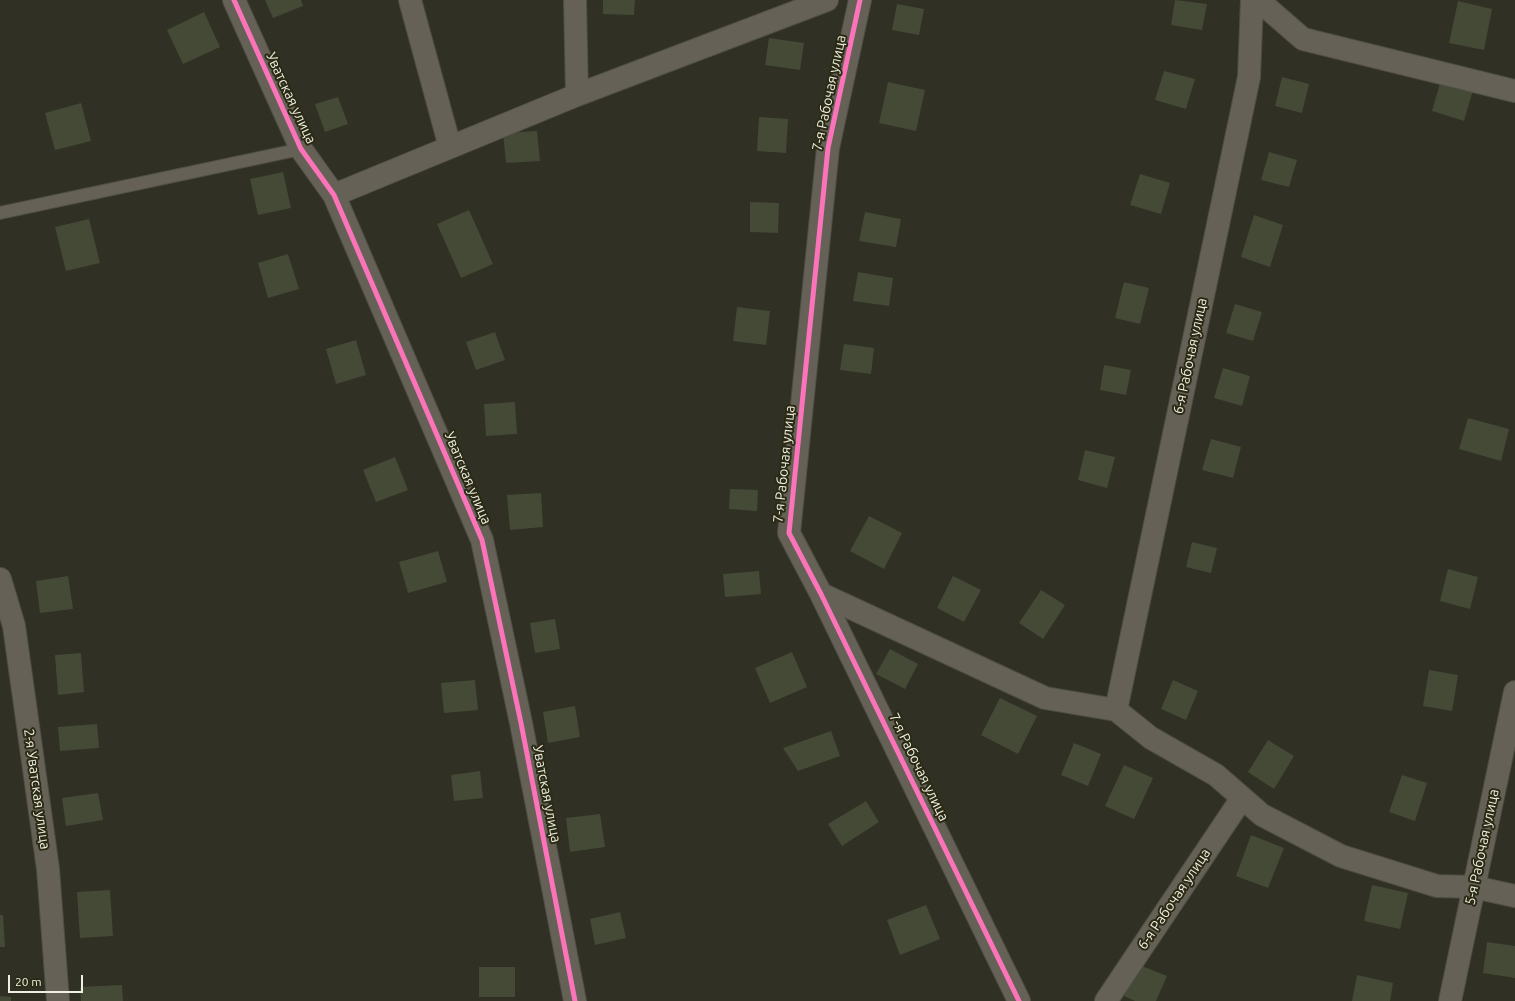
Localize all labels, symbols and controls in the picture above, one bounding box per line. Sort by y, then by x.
street label: 7-я Рабочая улица [809,33,849,153]
street label: Уватская улица [262,50,320,146]
street label: 6-я Рабочая улица [1170,296,1210,416]
street label: 7-я Рабочая улица [769,404,799,524]
street label: Уватская улица [441,429,495,527]
street label: 7-я Рабочая улица [886,710,952,824]
street label: 2-я Уватская улица [20,728,54,850]
street label: Уватская улица [529,744,565,844]
street label: 5-я Рабочая улица [1462,787,1502,907]
street label: 6-я Рабочая улица [1134,845,1214,953]
scale bar [10,967,85,993]
text: 20 m [15,975,42,988]

